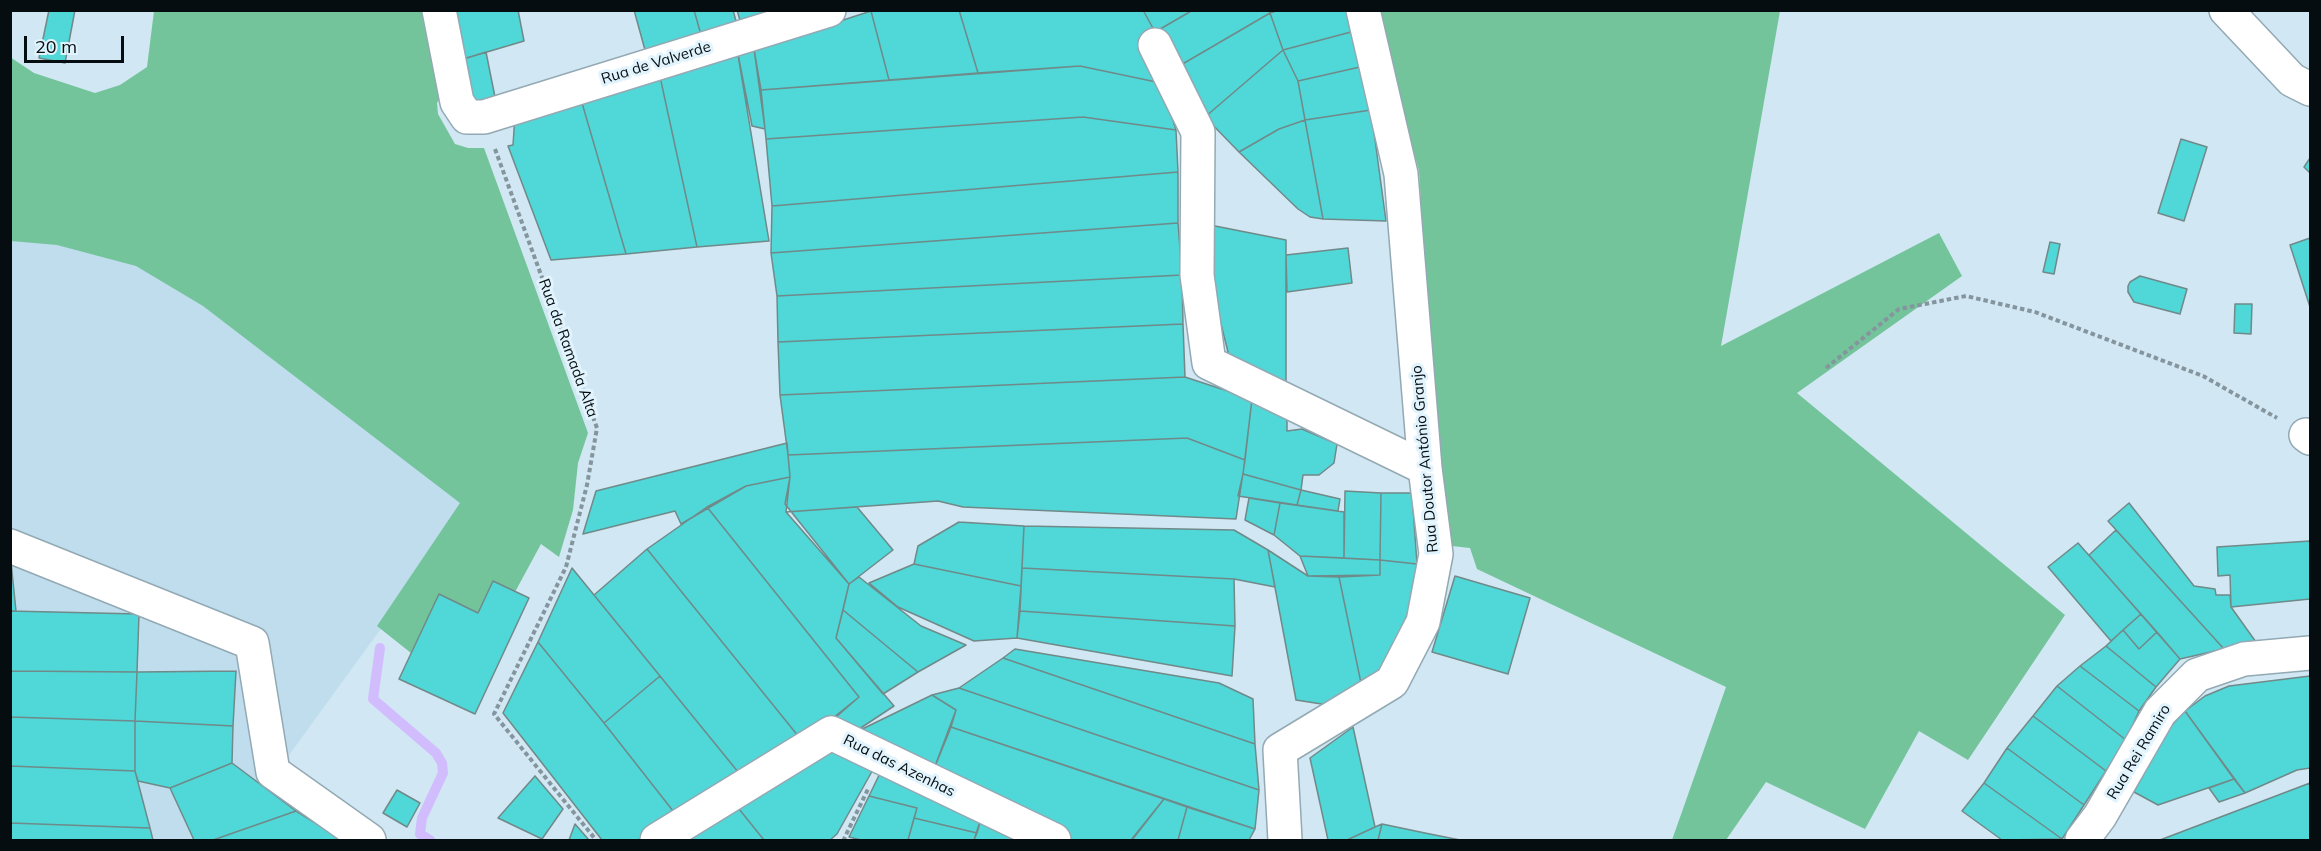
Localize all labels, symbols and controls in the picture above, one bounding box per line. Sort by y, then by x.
scale bar [27,24,128,62]
text: 20 m [35,35,77,58]
street label: Rua de Valverde [599,38,713,88]
street label: Rua da Ramada Alta [535,276,601,420]
street label: Rua Doutor António Granjo [1408,365,1442,553]
street label: Rua Rei Ramiro [2104,701,2174,803]
street label: Rua das Azenhas [840,731,958,801]

